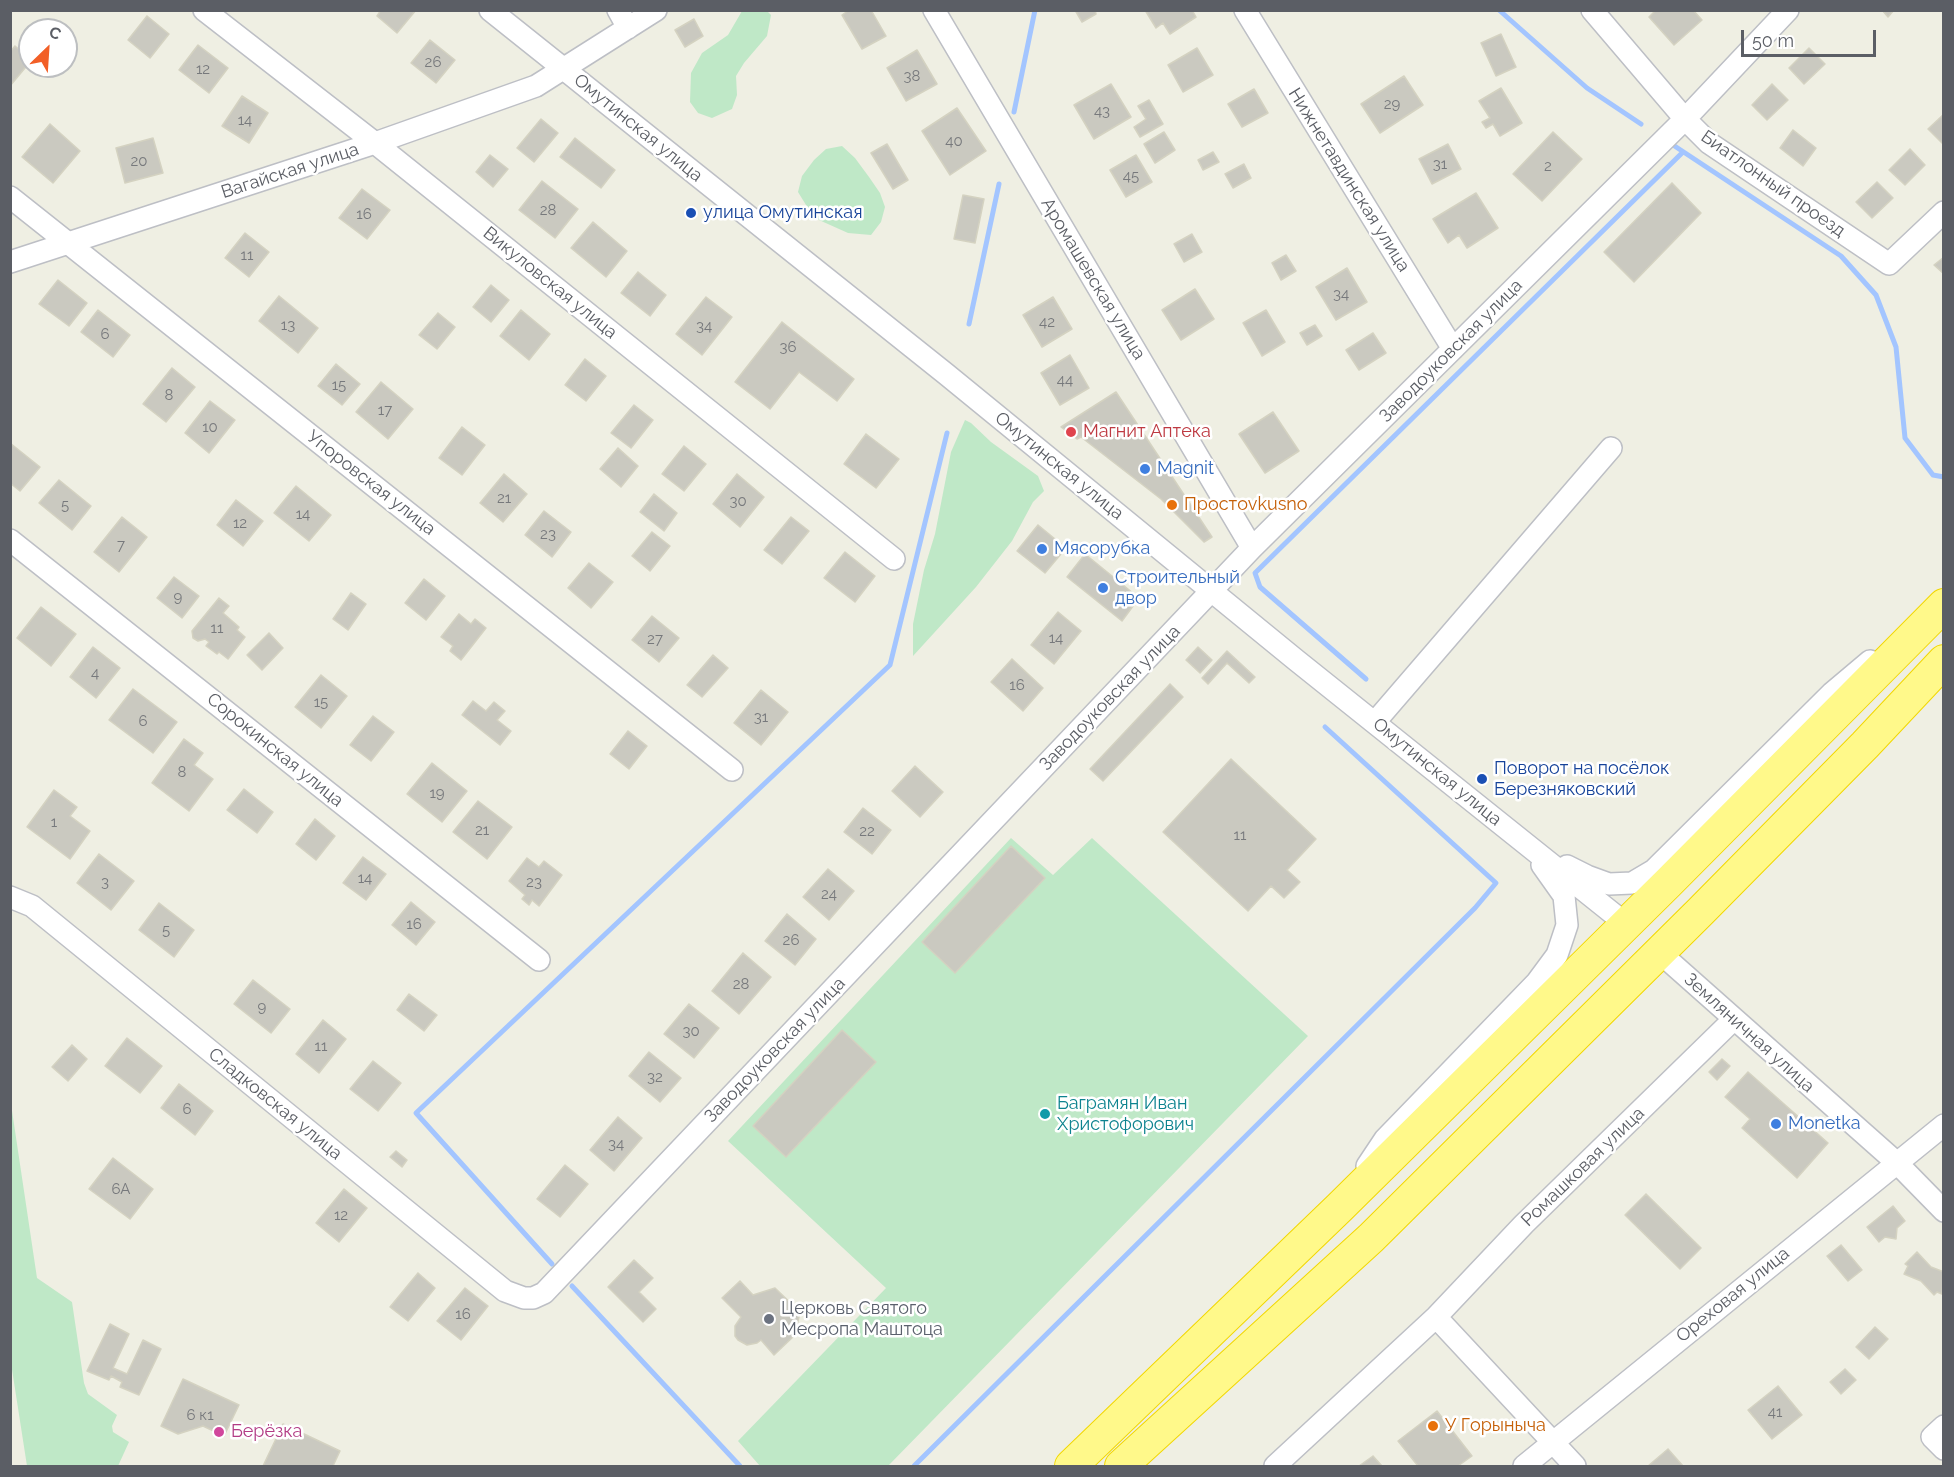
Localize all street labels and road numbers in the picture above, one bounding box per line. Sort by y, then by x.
street label: Омутинская улица [569,69,707,187]
street label: Нижнетавдинская улица [1283,84,1415,276]
street label: Биатлонный проезд [1697,126,1849,242]
street label: Вагайская улица [218,139,362,203]
street label: Аромашевская улица [1036,194,1150,364]
street label: Викуловская улица [479,222,621,344]
street label: Заводоуковская улица [1375,275,1527,427]
street label: Омутинская улица [990,407,1128,525]
street label: Упоровская улица [302,426,440,540]
street label: Заводоуковская улица [1035,621,1185,775]
street label: Сорокинская улица [202,688,348,812]
street label: Омутинская улица [1368,713,1506,831]
street label: Земляничная улица [1679,969,1819,1097]
street label: Заводоуковская улица [700,973,850,1127]
street label: Сладковская улица [204,1043,346,1165]
street label: Ромашковая улица [1517,1103,1649,1231]
street label: Ореховая улица [1672,1243,1794,1347]

